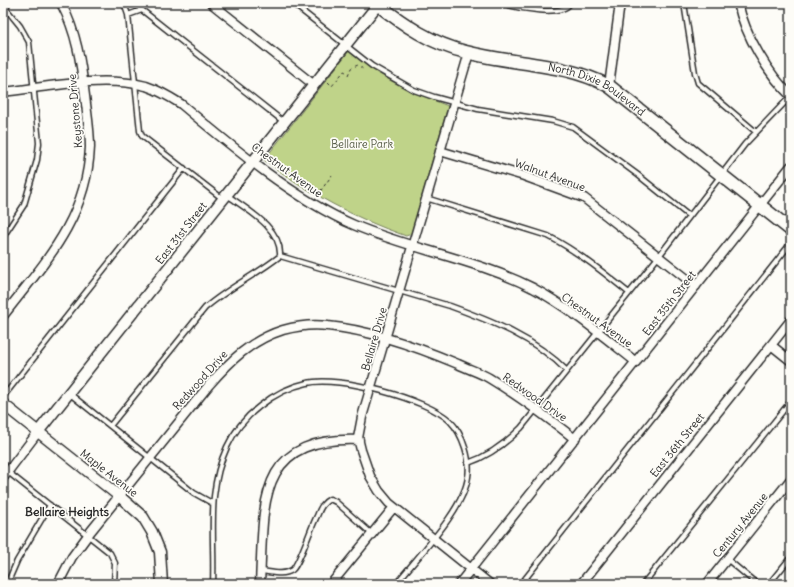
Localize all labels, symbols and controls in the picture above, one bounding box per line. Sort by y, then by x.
street label: North Dixie Boulevard [547,60,648,119]
street label: Keystone Drive [65,73,85,149]
park label: Bellaire Park [331,137,394,151]
street label: Chestnut Avenue [249,140,325,200]
street label: Walnut Avenue [513,156,587,194]
street label: East 31st Street [152,199,210,267]
street label: East 35th Street [639,268,699,338]
street label: Chestnut Avenue [559,290,635,350]
street label: Bellaire Drive [358,306,390,372]
street label: Redwood Drive [170,347,230,413]
street label: Redwood Drive [500,370,570,424]
street label: East 36th Street [647,410,707,480]
street label: Maple Avenue [77,446,141,500]
street label: Century Avenue [710,490,770,560]
district label: Bellaire Heights [25,504,109,520]

